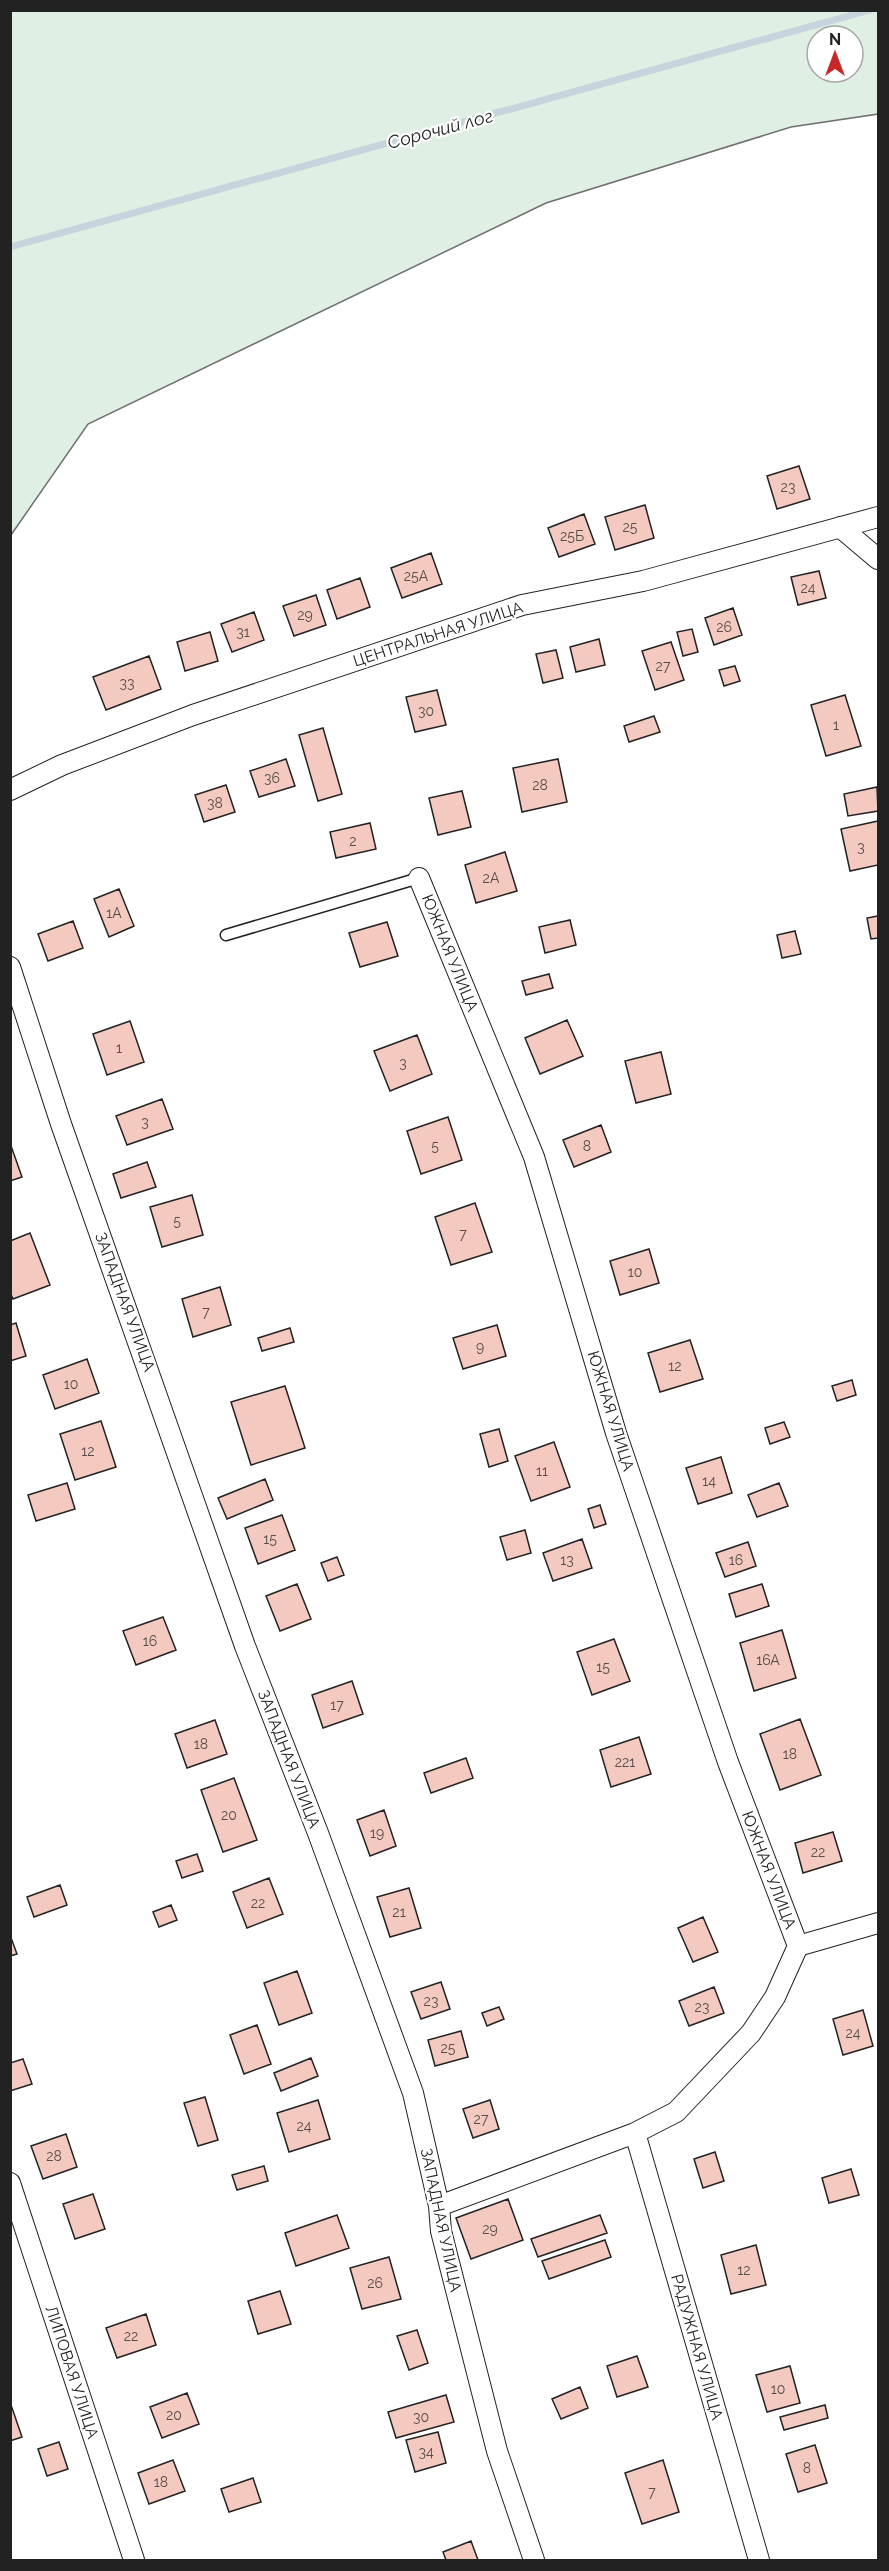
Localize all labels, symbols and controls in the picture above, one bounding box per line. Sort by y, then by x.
north arrow [805,24,865,84]
text: N [829,30,841,49]
water label: Сорочий лог [385,105,495,153]
house number: 23 [781,479,795,495]
house number: 25 [623,519,638,535]
house number: 25Б [560,528,584,544]
house number: 25А [404,568,429,584]
house number: 24 [801,580,816,596]
street label: ЦЕНТРАЛЬНАЯ УЛИЦА [351,597,526,670]
house number: 29 [297,607,313,623]
house number: 26 [716,619,732,635]
house number: 31 [236,624,250,640]
house number: 27 [656,658,671,674]
house number: 33 [120,675,134,691]
house number: 30 [418,703,434,719]
house number: 1 [833,717,839,733]
house number: 36 [264,770,280,786]
house number: 28 [532,777,548,793]
house number: 38 [207,795,223,811]
house number: 2 [349,833,357,849]
house number: 3 [857,839,865,855]
house number: 2А [483,870,500,886]
street label: ЮЖНАЯ УЛИЦА [418,892,482,1014]
house number: 1А [106,905,122,921]
house number: 1 [116,1040,122,1056]
house number: 3 [399,1055,407,1071]
house number: 3 [141,1114,149,1130]
house number: 5 [431,1138,439,1154]
house number: 8 [583,1138,591,1154]
house number: 5 [173,1213,181,1229]
house number: 7 [459,1226,467,1242]
street label: ЗАПАДНАЯ УЛИЦА [91,1230,159,1374]
house number: 10 [628,1264,642,1280]
house number: 7 [202,1304,210,1320]
house number: 9 [476,1339,484,1355]
street label: ЮЖНАЯ УЛИЦА [584,1349,638,1473]
house number: 12 [668,1358,682,1374]
house number: 10 [64,1376,78,1392]
house number: 12 [81,1443,95,1459]
house number: 11 [536,1463,548,1479]
house number: 14 [702,1473,716,1489]
house number: 15 [263,1531,277,1547]
house number: 13 [560,1552,574,1568]
house number: 16 [729,1552,743,1568]
house number: 16 [143,1633,157,1649]
house number: 16А [756,1652,780,1668]
house number: 15 [596,1659,610,1675]
street label: ЗАПАДНАЯ УЛИЦА [254,1687,324,1831]
house number: 17 [330,1697,344,1713]
house number: 18 [194,1736,208,1752]
house number: 18 [783,1746,797,1762]
house number: 221 [615,1754,635,1770]
house number: 20 [221,1807,237,1823]
street label: ЮЖНАЯ УЛИЦА [738,1808,800,1932]
house number: 19 [370,1825,384,1841]
house number: 22 [811,1844,825,1860]
house number: 22 [251,1895,265,1911]
house number: 21 [392,1904,406,1920]
house number: 23 [424,1993,438,2009]
house number: 23 [695,1999,709,2015]
house number: 24 [846,2025,861,2041]
house number: 25 [441,2040,456,2056]
house number: 27 [474,2111,489,2127]
house number: 24 [297,2118,312,2134]
street label: ЗАПАДНАЯ УЛИЦА [416,2146,466,2294]
house number: 28 [46,2148,62,2164]
house number: 29 [482,2221,498,2237]
house number: 12 [737,2262,751,2278]
street label: РАДУЖНАЯ УЛИЦА [667,2272,727,2422]
house number: 26 [367,2275,383,2291]
street label: ЛИПОВАЯ УЛИЦА [41,2303,103,2441]
house number: 22 [124,2328,138,2344]
house number: 10 [771,2381,785,2397]
house number: 20 [166,2407,182,2423]
house number: 30 [413,2409,429,2425]
house number: 34 [418,2444,434,2460]
house number: 8 [803,2460,811,2476]
house number: 18 [154,2474,168,2490]
house number: 7 [648,2484,656,2500]

